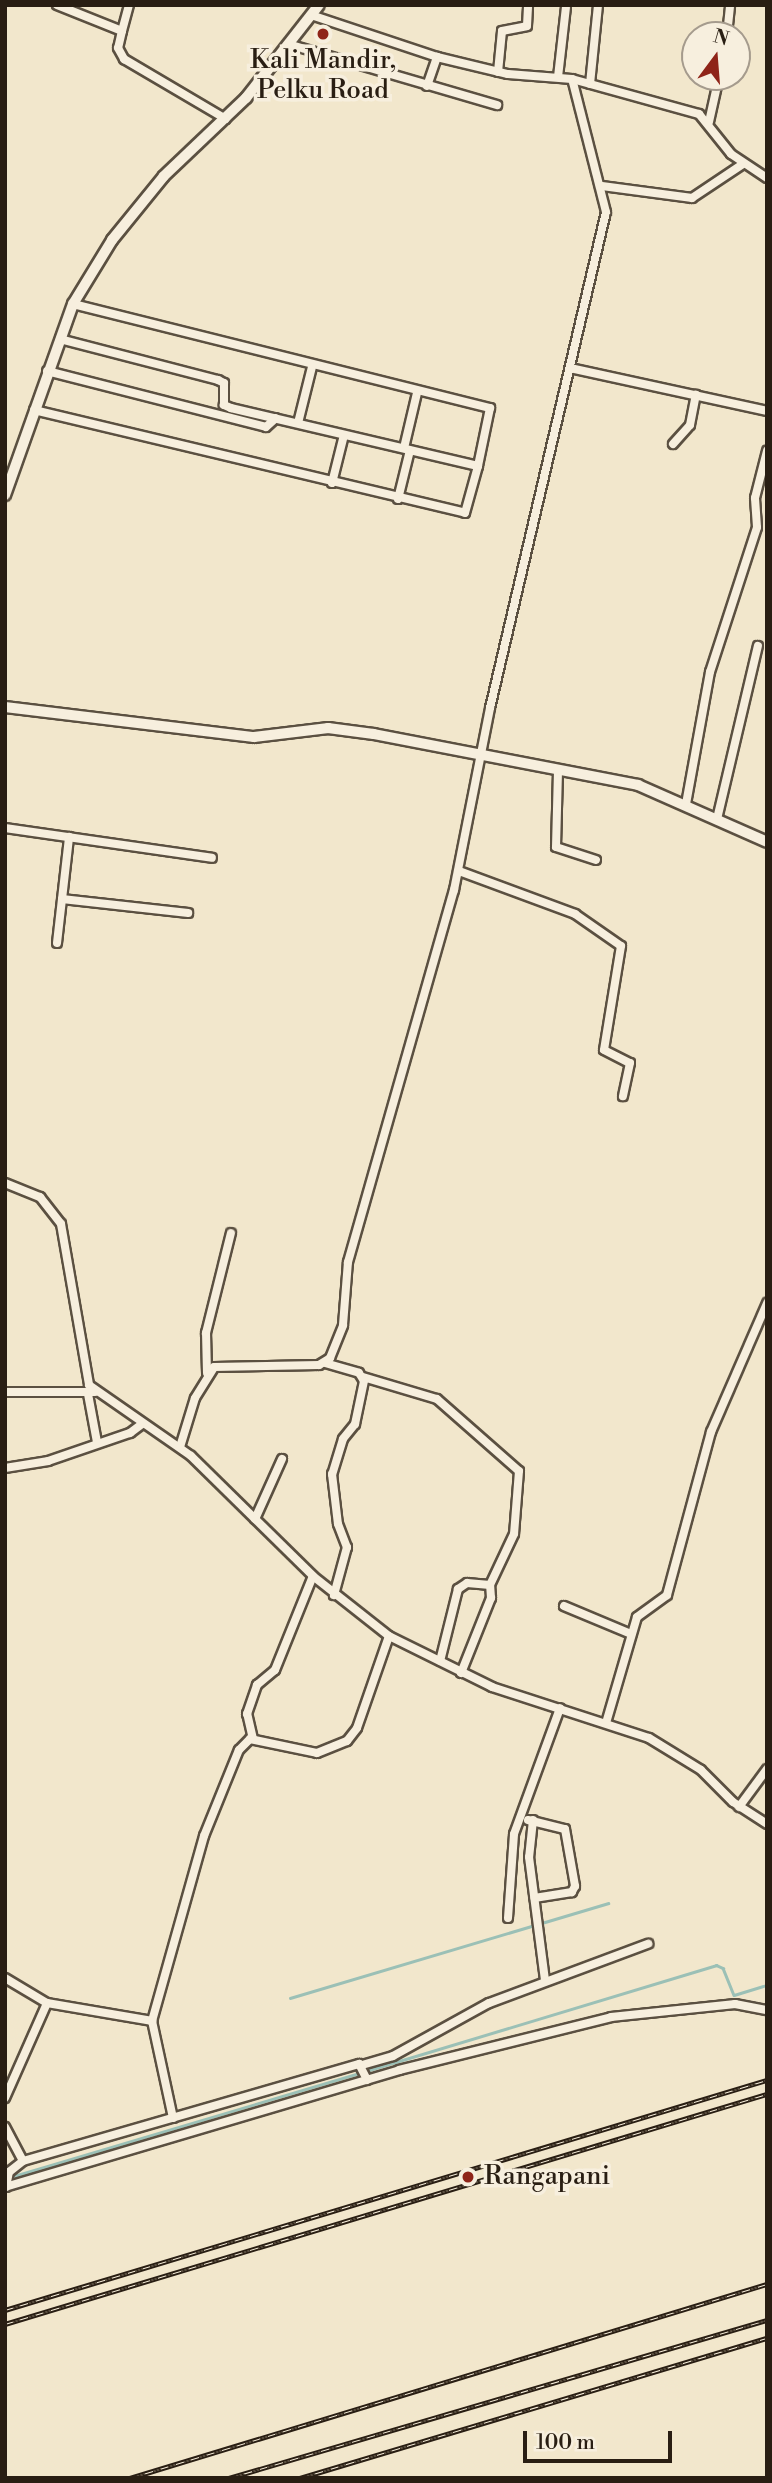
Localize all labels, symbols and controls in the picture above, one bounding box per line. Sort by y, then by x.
north arrow [681,21,751,91]
text: N [711,24,732,51]
marker: Kali Mandir, Pelku Road [315,26,331,42]
place label: Kali Mandir, Pelku Road [250,45,396,106]
place label: Rangapani [484,2161,610,2193]
marker: Rangapani [458,2167,478,2187]
scale bar [527,2416,676,2460]
text: 100 m [536,2430,595,2456]

